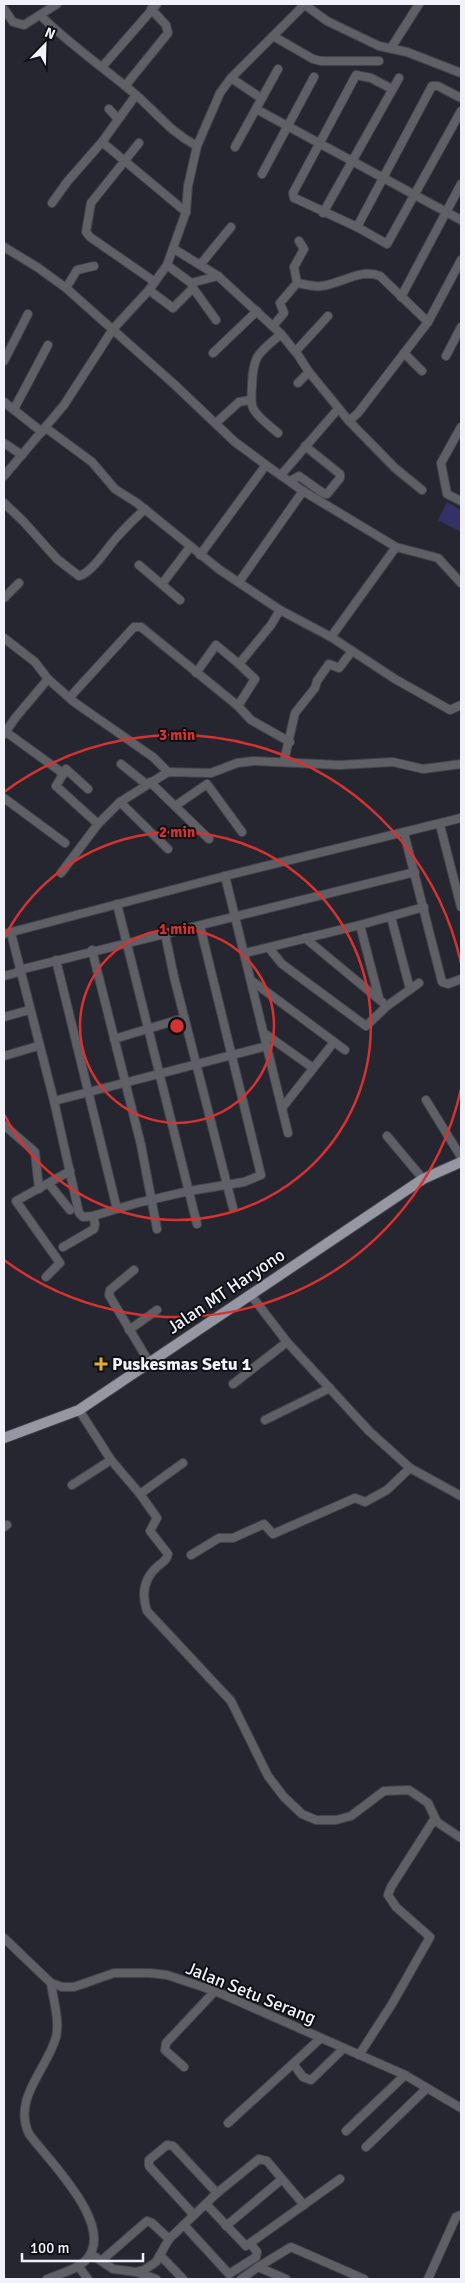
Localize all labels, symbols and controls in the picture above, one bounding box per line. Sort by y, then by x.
north arrow [20,20,70,70]
text: N [42,24,58,43]
text: 3 min [159,726,195,744]
text: 2 min [159,823,195,841]
text: 1 min [159,920,195,938]
centre of rings [168,1017,186,1035]
street label: Jalan MT Haryono [163,1244,289,1338]
place label: Puskesmas Setu 1 [112,1353,252,1375]
marker: Puskesmas Setu 1 [94,1357,108,1371]
street label: Jalan Setu Serang [183,1957,319,2029]
scale bar [22,2230,144,2262]
text: 100 m [30,2239,70,2257]

